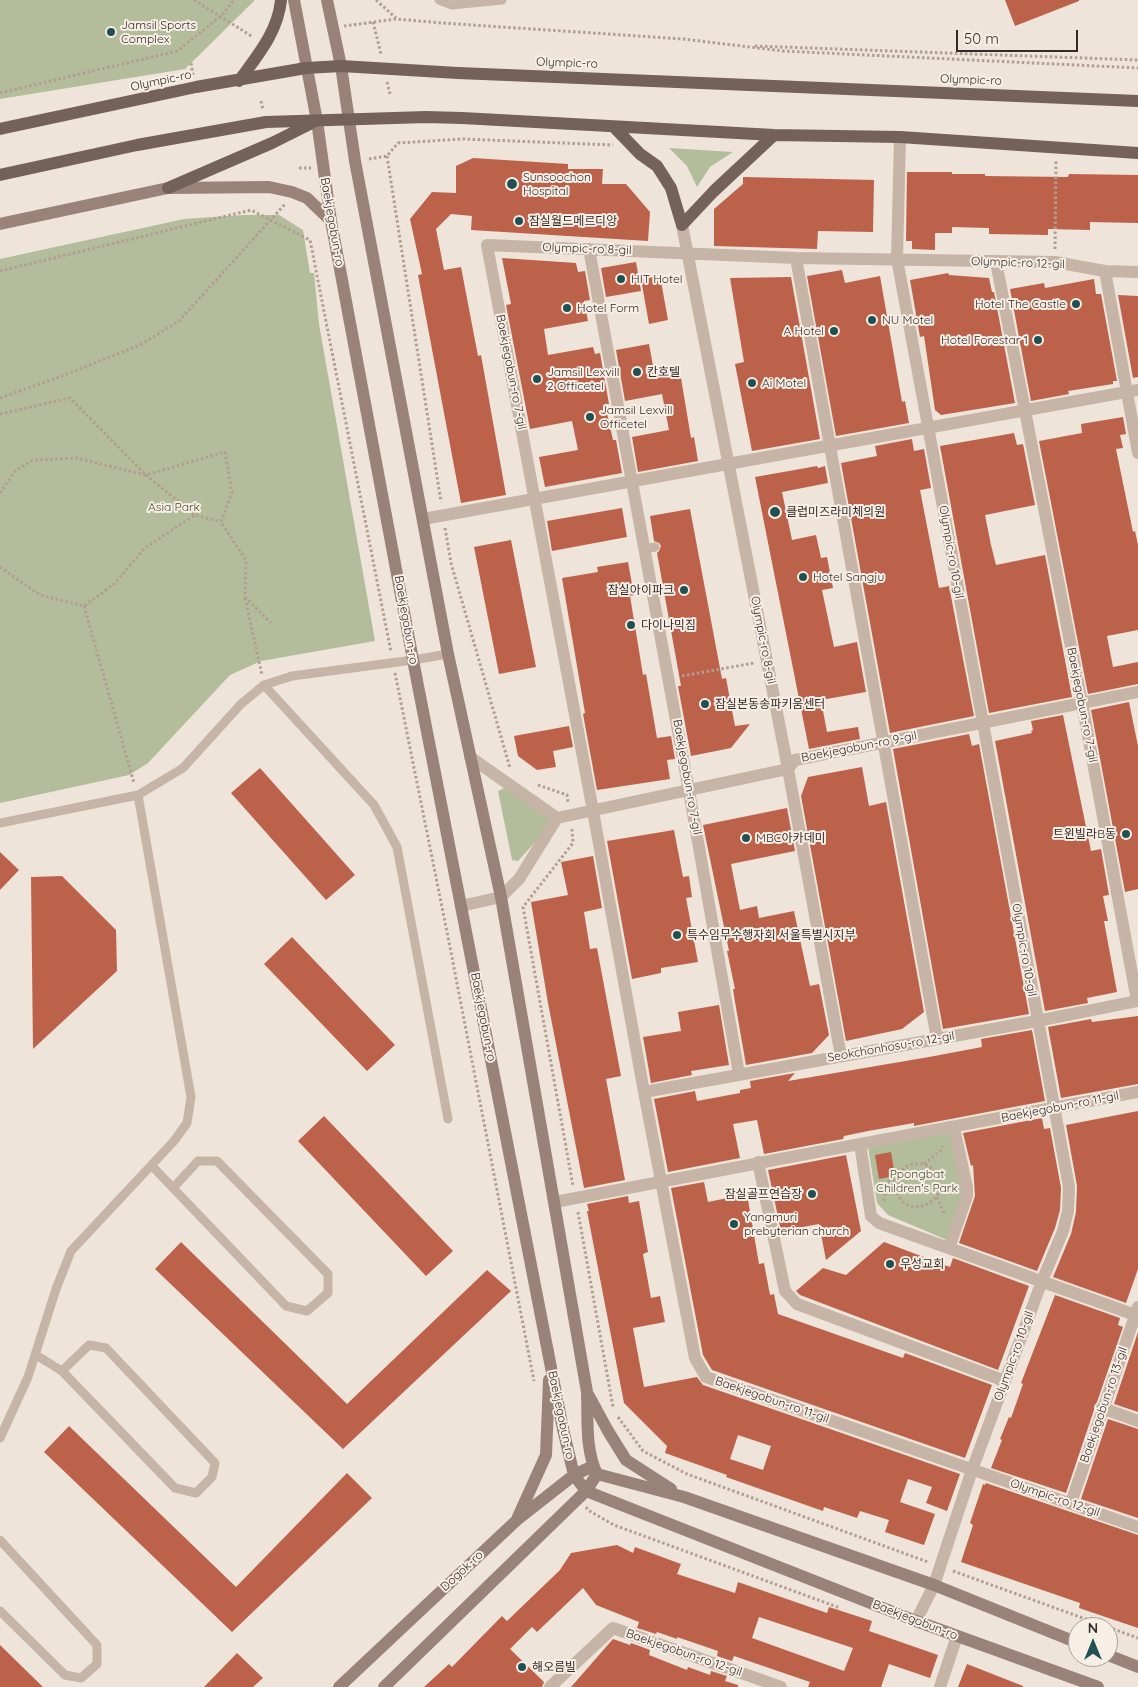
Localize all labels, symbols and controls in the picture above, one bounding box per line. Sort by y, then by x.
place label: Jamsil Sports Complex [121,18,196,46]
scale bar [958,20,1080,52]
marker: Jamsil Sports Complex [105,26,117,38]
text: 50 m [964,29,999,48]
street label: Olympic-ro [536,55,598,71]
street label: Olympic-ro [129,68,193,94]
street label: Olympic-ro [940,72,1002,88]
place label: Sunsoochon Hospital [523,170,591,198]
street label: Baekjegobun-ro [317,176,347,268]
marker: Sunsoochon Hospital [505,177,519,191]
place label: 잠실월드메르디앙 [529,214,617,228]
marker: 잠실월드메르디앙 [513,215,525,227]
street label: Olympic-ro 8-gil [542,240,632,258]
street label: Olympic-ro 12-gil [971,254,1065,272]
place label: HIT Hotel [631,272,683,286]
marker: HIT Hotel [615,273,627,285]
place label: Hotel The Castle [975,297,1066,311]
marker: Hotel The Castle [1070,298,1082,310]
place label: Hotel Form [577,301,639,315]
marker: Hotel Form [561,302,573,314]
street label: Baekjegobun-ro 7-gil [493,313,529,431]
place label: NU Motel [882,313,933,327]
marker: NU Motel [866,314,878,326]
place label: A Hotel [784,324,824,338]
marker: A Hotel [828,325,840,337]
place label: Hotel Forestar 1 [941,333,1028,347]
marker: Hotel Forestar 1 [1032,334,1044,346]
place label: Jamsil Lexvill 2 Officetel [547,365,620,393]
place label: 칸호텔 [647,365,680,379]
marker: 칸호텔 [631,366,643,378]
marker: Jamsil Lexvill 2 Officetel [531,373,543,385]
place label: Ai Motel [762,376,806,390]
marker: Ai Motel [746,377,758,389]
place label: Jamsil Lexvill Officetel [600,403,673,431]
marker: Jamsil Lexvill Officetel [584,411,596,423]
park label: Asia Park [148,500,200,514]
street label: Olympic-ro 10-gil [936,504,966,600]
marker: 클럽미즈라미체의원 [768,505,782,519]
place label: 클럽미즈라미체의원 [786,505,885,519]
place label: Hotel Sangju [813,570,884,584]
marker: Hotel Sangju [797,571,809,583]
street label: Baekjegobun-ro [391,574,421,666]
place label: 잠실아이파크 [608,583,674,597]
marker: 잠실아이파크 [678,584,690,596]
street label: Olympic-ro 8-gil [747,595,779,685]
place label: 다이나믹짐 [641,618,696,632]
marker: 다이나믹짐 [625,619,637,631]
street label: Baekjegobun-ro 7-gil [1064,646,1100,764]
place label: 잠실본동송파키움센터 [715,697,825,711]
marker: 잠실본동송파키움센터 [699,698,711,710]
street label: Baekjegobun-ro 7-gil [670,718,704,836]
street label: Baekjegobun-ro 9-gil [800,729,918,765]
place label: 트윈빌라B동 [1053,827,1116,841]
marker: 트윈빌라B동 [1120,828,1132,840]
place label: MBC아카데미 [756,831,826,845]
marker: MBC아카데미 [740,832,752,844]
street label: Olympic-ro 10-gil [1009,902,1039,998]
place label: 특수임무수행자회 서울특별시지부 [687,928,856,942]
marker: 특수임무수행자회 서울특별시지부 [671,929,683,941]
street label: Baekjegobun-ro [467,971,499,1063]
street label: Seokchonhosu-ro 12-gil [826,1029,956,1065]
street label: Baekjegobun-ro 11-gil [1000,1089,1120,1125]
park label: Ppongbat Children's Park [876,1167,958,1195]
place label: 잠실골프연습장 [725,1187,802,1201]
marker: 잠실골프연습장 [806,1188,818,1200]
place label: Yangmuri prebyterian church [744,1210,849,1238]
marker: Yangmuri prebyterian church [728,1218,740,1230]
place label: 우성교회 [900,1257,944,1271]
marker: 우성교회 [884,1258,896,1270]
street label: Olympic-ro 10-gil [991,1309,1037,1403]
street label: Baekjegobun-ro 13-gil [1077,1345,1131,1465]
street label: Baekjegobun-ro [545,1369,577,1461]
street label: Baekjegobun-ro 11-gil [713,1374,831,1426]
street label: Olympic-ro 12-gil [1008,1476,1102,1520]
street label: Dogok-ro [438,1548,486,1594]
street label: Baekjegobun-ro [870,1597,960,1643]
north arrow [1068,1617,1118,1667]
text: N [1088,1619,1098,1637]
street label: Baekjegobun-ro 12-gil [624,1626,744,1680]
place label: 해오름빌 [532,1660,576,1674]
marker: 해오름빌 [516,1661,528,1673]

